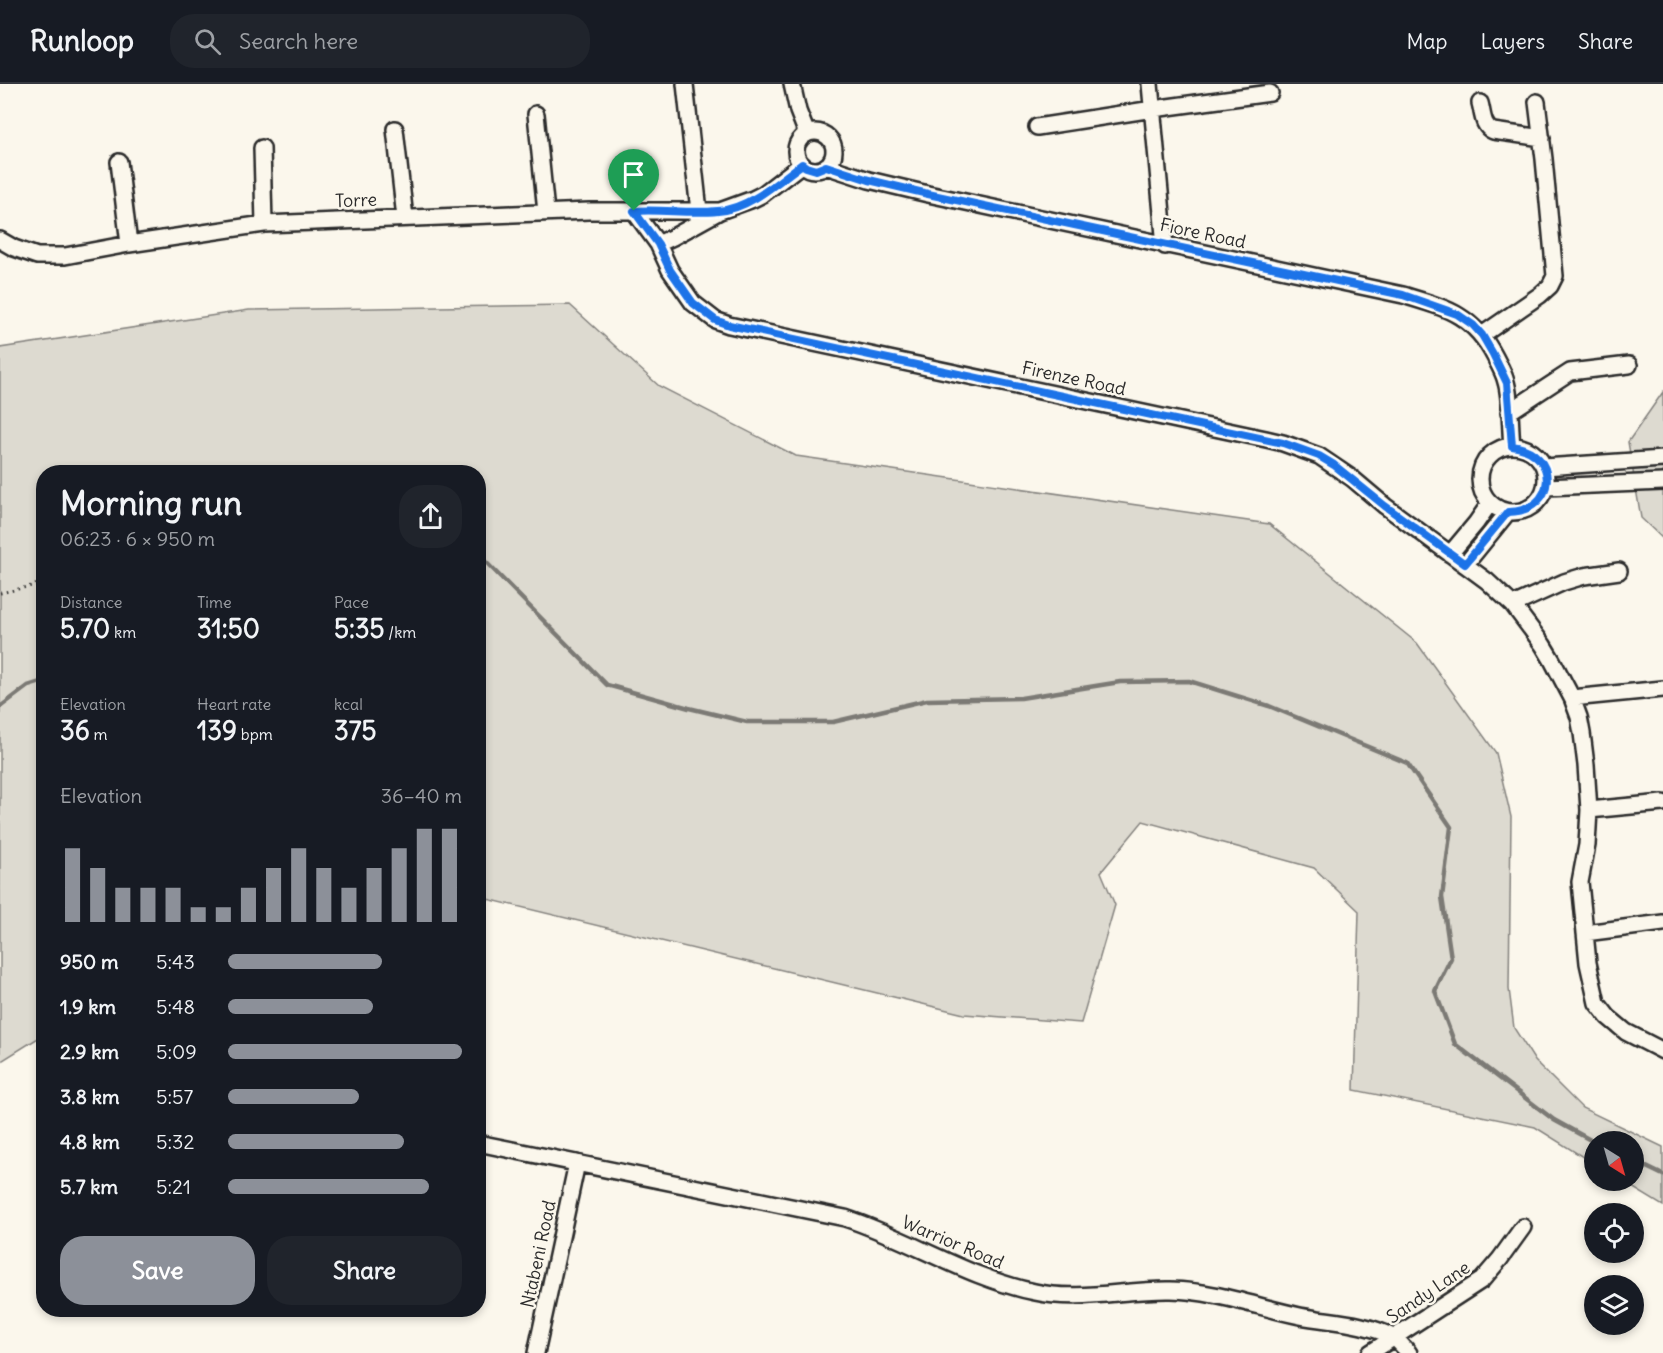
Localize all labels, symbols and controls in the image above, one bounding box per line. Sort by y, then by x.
search box [170,14,590,68]
text: Runloop [30,23,134,59]
icon: search [191,25,224,58]
text: Search here [239,27,358,55]
text: Map [1407,28,1447,55]
text: Layers [1480,28,1545,55]
text: Share [1578,28,1633,55]
pin [608,149,659,211]
icon: arrive [617,158,650,191]
street label: Torre [335,188,377,212]
street label: Fiore Road [1158,213,1249,253]
street label: Firenze Road [1020,356,1128,400]
text: Morning run [60,482,242,524]
button: share [399,485,462,548]
text: 06:23 · 6 × 950 m [60,526,215,551]
text: Distance [60,592,122,612]
text: Time [197,592,232,612]
text: Pace [334,592,369,612]
text: 5.70 [60,612,110,645]
text: 31:50 [197,612,260,645]
text: 5:35 [334,612,385,645]
text: km [110,622,136,642]
text: /km [385,622,416,642]
text: Elevation [60,694,126,714]
text: Heart rate [197,694,271,714]
text: kcal [334,694,363,714]
text: 36 [60,714,90,747]
text: 139 [197,714,237,747]
text: 375 [334,714,376,747]
text: m [90,724,108,744]
text: bpm [237,724,273,744]
text: Elevation [60,783,142,808]
text: 36–40 m [381,783,462,808]
text: 950 m [60,949,118,974]
text: 5:43 [156,949,195,974]
text: 1.9 km [60,994,116,1019]
text: 5:48 [156,994,195,1019]
text: 2.9 km [60,1039,119,1064]
text: 5:09 [156,1039,197,1064]
text: 3.8 km [60,1084,120,1109]
text: 5:57 [156,1084,193,1109]
text: 4.8 km [60,1129,120,1154]
text: 5:32 [156,1129,194,1154]
north arrow [1584,1131,1644,1191]
map controls [1584,1131,1644,1335]
text: 5.7 km [60,1174,118,1199]
text: 5:21 [156,1174,191,1199]
street label: Ntabeni Road [515,1198,561,1310]
button: locate [1584,1203,1644,1263]
street label: Warrior Road [898,1210,1008,1274]
button: Save [60,1236,255,1305]
button: Share [267,1236,462,1305]
street label: Sandy Lane [1382,1256,1474,1328]
button: layers [1584,1275,1644,1335]

